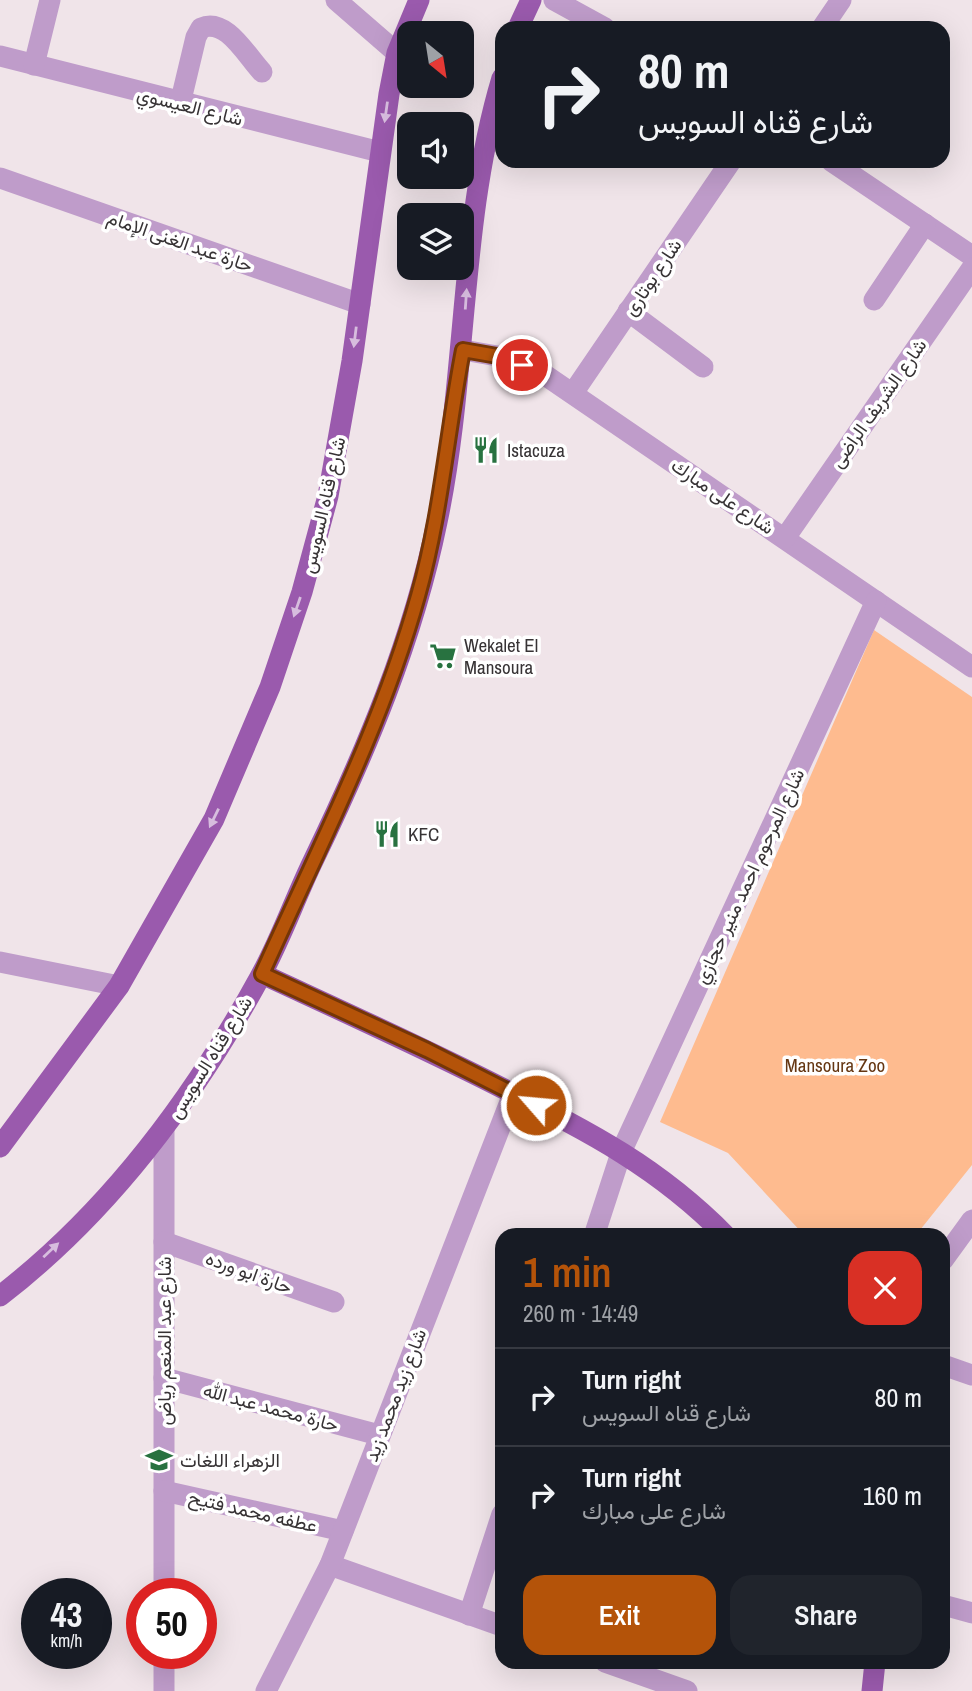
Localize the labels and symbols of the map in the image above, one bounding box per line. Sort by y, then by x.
north arrow [397,21,474,98]
street label: شارع العيسوي [134,80,246,135]
one-way arrow [380,101,391,123]
street label: حارة عبد الغنى الإمام [104,204,256,278]
street label: شارع بوتارى [617,233,687,321]
one-way arrow [461,288,472,310]
one-way arrow [350,326,361,348]
street label: شارع الشريف الراضى [824,333,932,473]
pin [492,335,552,395]
street label: شارع قناه السويس [295,434,351,576]
restaurant icon: Istacuza [471,435,501,465]
place label: Istacuza [507,437,565,463]
street label: شارع على مبارك [666,452,780,540]
one-way arrow [291,597,302,618]
place label: Wekalet El Mansoura [464,632,538,680]
supermarket icon: Wekalet El Mansoura [428,641,458,671]
street label: شارع المرحوم احمد منير حجازي [688,764,813,989]
one-way arrow [208,808,219,828]
restaurant icon: KFC [372,819,402,849]
place label: KFC [408,821,439,847]
street label: شارع قناه السويس [162,991,258,1123]
park label: Mansoura Zoo [785,1052,885,1078]
position arrow [499,1068,573,1142]
one-way arrow [42,1243,59,1259]
street label: حارة ابو ورده [202,1244,296,1300]
street label: شارع عبد المنعم رياض [151,1256,177,1426]
street label: شارع زيد محمد زيد [358,1325,432,1465]
street label: حارة محمد عبد الله [200,1376,342,1438]
school or university icon: الزهراء اللغات [144,1445,174,1475]
place label: الزهراء اللغات [180,1447,280,1473]
street label: عطفه محمد فتيح [186,1484,320,1539]
speed limit sign: 50 [126,1578,217,1669]

